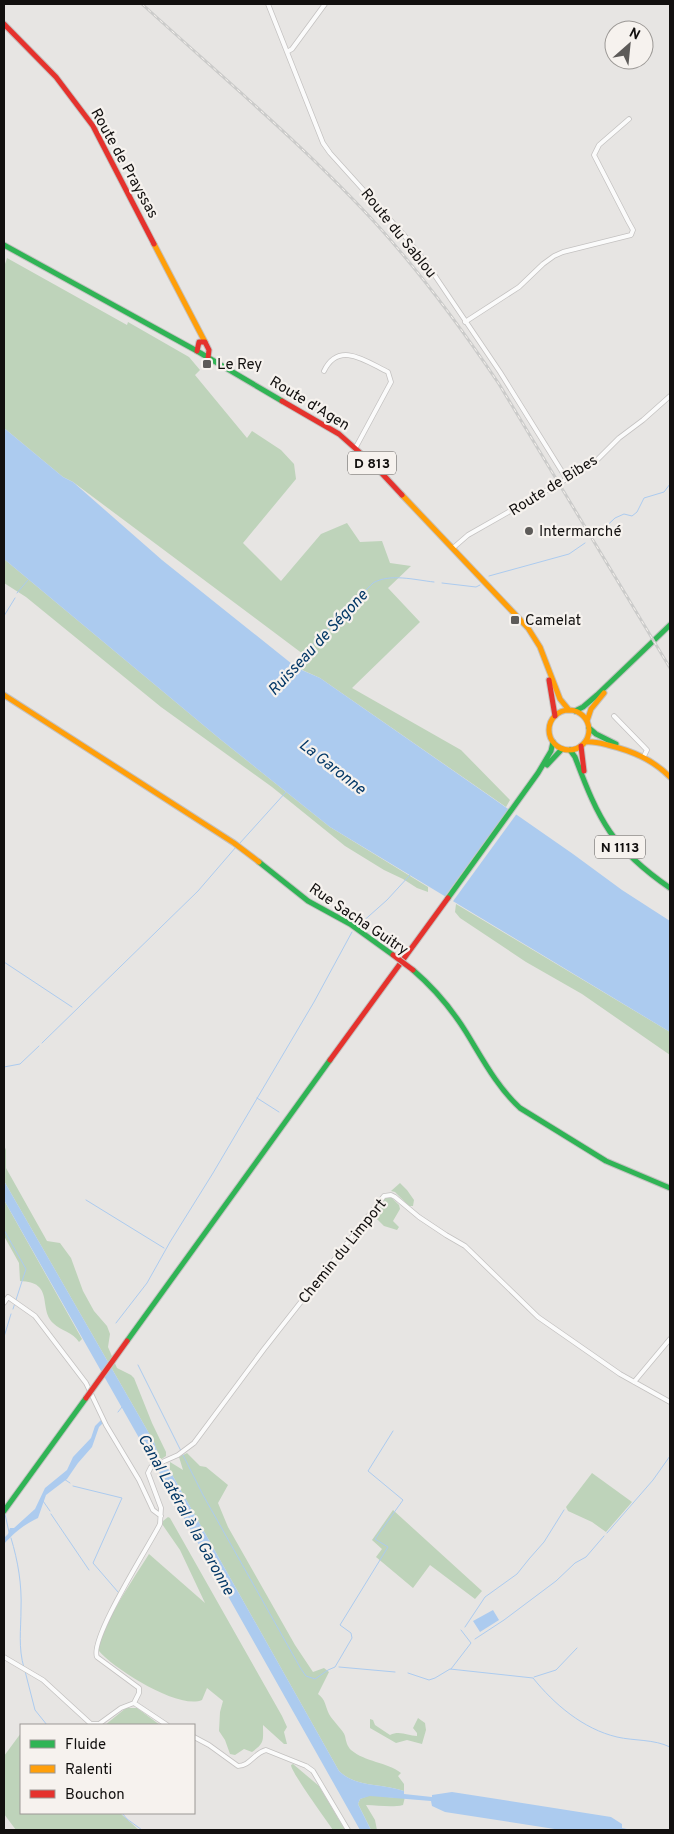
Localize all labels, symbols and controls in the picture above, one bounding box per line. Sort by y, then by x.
north arrow [604,20,654,70]
text: N [626,25,643,45]
street label: Route de Prayssas [86,105,162,222]
street label: Route du Sablou [356,185,440,283]
place label: Le Rey [217,356,262,375]
marker: Le Rey [201,358,213,370]
street label: Route d'Agen [266,373,353,436]
street label: Route de Bibes [506,451,602,521]
road number: D 813 [348,452,396,474]
place label: Intermarché [539,523,622,542]
marker: Intermarché [523,525,535,537]
water label: Ruisseau de Ségone [264,586,373,700]
place label: Camelat [525,612,581,631]
marker: Camelat [509,614,521,626]
water label: La Garonne [294,735,370,800]
road number: N 1113 [595,836,645,859]
street label: Rue Sacha Guitry [305,880,412,961]
street label: Chemin du Limport [295,1196,391,1308]
water label: Canal Latéral à la Garonne [133,1431,238,1600]
legend [20,1724,195,1814]
text: Fluide [65,1736,106,1755]
text: Ralenti [65,1761,112,1780]
text: Bouchon [65,1786,125,1805]

